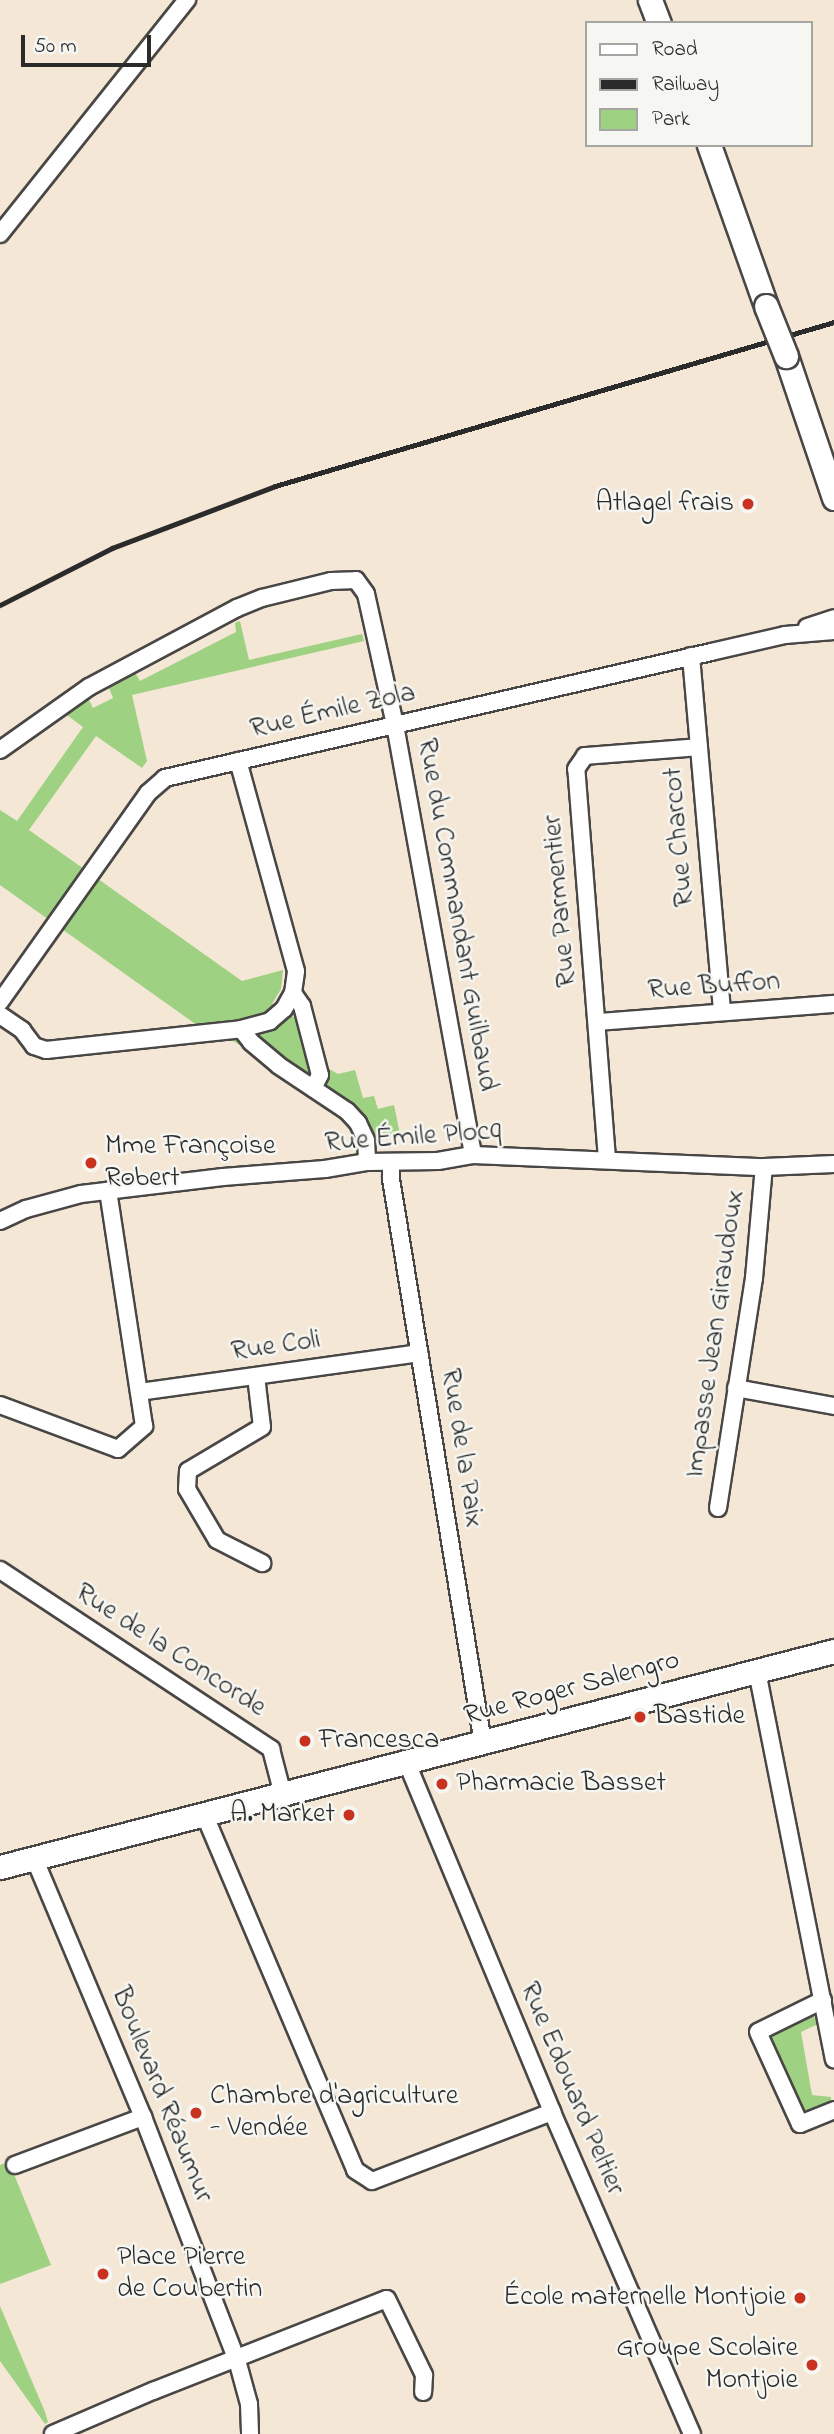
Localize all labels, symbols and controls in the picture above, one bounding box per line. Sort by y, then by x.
scale bar [24,21,154,65]
legend [586,21,813,147]
text: 50 m [34,32,77,62]
text: Road [652,35,698,65]
text: Railway [652,70,719,100]
text: Park [652,105,690,135]
place label: Atlagel frais [595,487,734,521]
marker: Atlagel frais [740,496,756,512]
street label: Rue Émile Zola [247,677,419,747]
street label: Rue du Commandant Guilbaud [408,736,504,1094]
street label: Rue Charcot [657,766,703,908]
street label: Rue Parmentier [537,813,585,989]
street label: Rue Buffon [647,966,781,1008]
street label: Rue Émile Plocq [324,1115,502,1161]
place label: Mme Françoise Robert [105,1130,276,1196]
marker: Mme Françoise Robert [83,1155,99,1171]
street label: Impasse Jean Giraudoux [679,1188,753,1480]
street label: Rue Coli [229,1324,323,1370]
street label: Rue de la Paix [432,1366,490,1530]
street label: Rue de la Concorde [68,1577,272,1725]
street label: Rue Roger Salengro [461,1644,683,1734]
place label: Bastide [654,1700,745,1734]
marker: Bastide [632,1709,648,1725]
place label: Francesca [319,1724,439,1758]
marker: Francesca [297,1733,313,1749]
place label: Pharmacie Basset [456,1767,666,1801]
marker: Pharmacie Basset [434,1776,450,1792]
place label: A. Market [230,1798,335,1832]
marker: A. Market [341,1807,357,1823]
street label: Rue Edouard Peltier [511,1977,631,2201]
street label: Boulevard Réaumur [102,1982,220,2208]
place label: Chambre d'agriculture - Vendée [210,2080,458,2146]
marker: Chambre d'agriculture - Vendée [188,2105,204,2121]
place label: Place Pierre de Coubertin [117,2241,262,2307]
marker: Place Pierre de Coubertin [95,2266,111,2282]
place label: École maternelle Montjoie [503,2281,786,2315]
marker: École maternelle Montjoie [792,2290,808,2306]
place label: Groupe Scolaire Montjoie [616,2332,798,2398]
marker: Groupe Scolaire Montjoie [804,2357,820,2373]

